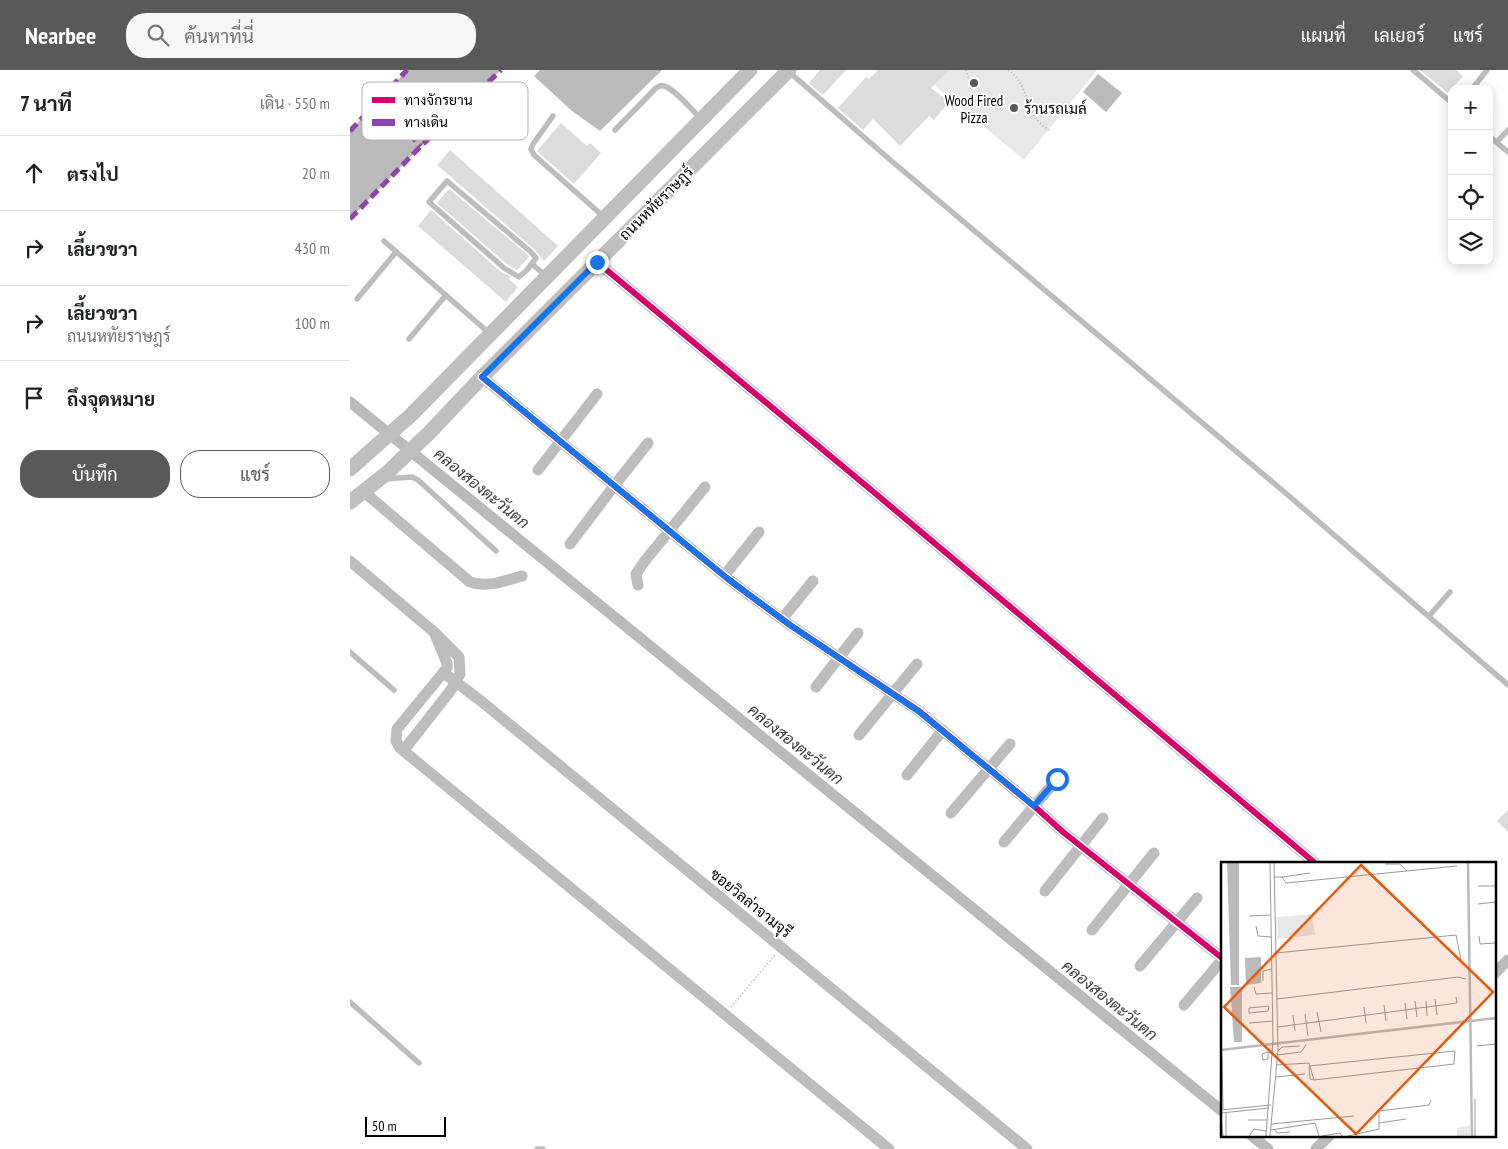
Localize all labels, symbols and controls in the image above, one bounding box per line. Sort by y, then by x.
search box [126,13,476,58]
text: Nearbee [25,20,96,51]
icon: search [144,21,172,49]
text: ค้นหาที่นี่ [184,24,254,48]
text: แผนที่ [1301,24,1346,47]
text: เลเยอร์ [1374,24,1425,47]
text: แชร์ [1453,24,1483,47]
marker: Wood Fired Pizza [968,77,980,89]
legend [362,82,528,140]
map controls [1448,85,1493,265]
button: + [1448,85,1493,130]
text: 7 นาที [20,90,72,117]
text: ทางจักรยาน [404,91,473,109]
place label: Wood Fired Pizza [945,91,1003,127]
text: เดิน · 550 m [260,93,330,113]
place label: ร้านรถเมล์ [1024,99,1087,118]
marker: ร้านรถเมล์ [1008,102,1020,114]
text: ทางเดิน [404,113,448,131]
button: − [1448,130,1493,175]
icon: ahead [20,159,48,187]
text: ตรงไป [67,162,119,186]
street label: ถนนหทัยราษฎร์ [615,162,698,245]
text: 20 m [302,163,330,183]
button: locate [1448,175,1493,220]
button: layers [1448,220,1493,265]
icon: right [20,234,48,262]
text: เลี้ยวขวา [67,237,138,261]
text: 430 m [295,238,330,258]
route end [586,251,609,274]
text: เลี้ยวขวา [67,301,138,325]
icon: right [20,309,48,337]
text: 100 m [295,313,330,333]
text: ถนนหทัยราษฎร์ [67,326,170,346]
icon: arrive [20,384,48,412]
text: ถึงจุดหมาย [67,387,155,411]
water label: คลองสองตะวันตก [430,443,534,533]
button: บันทึก [20,450,170,498]
button: แชร์ [180,450,330,498]
water label: คลองสองตะวันตก [744,699,848,789]
route start [1046,768,1069,791]
inset map [1221,862,1496,1136]
street label: ซอยวิลล่าจามจุรี [705,864,796,943]
water label: คลองสองตะวันตก [1058,955,1162,1045]
scale bar [365,1114,446,1137]
text: 50 m [372,1117,397,1135]

